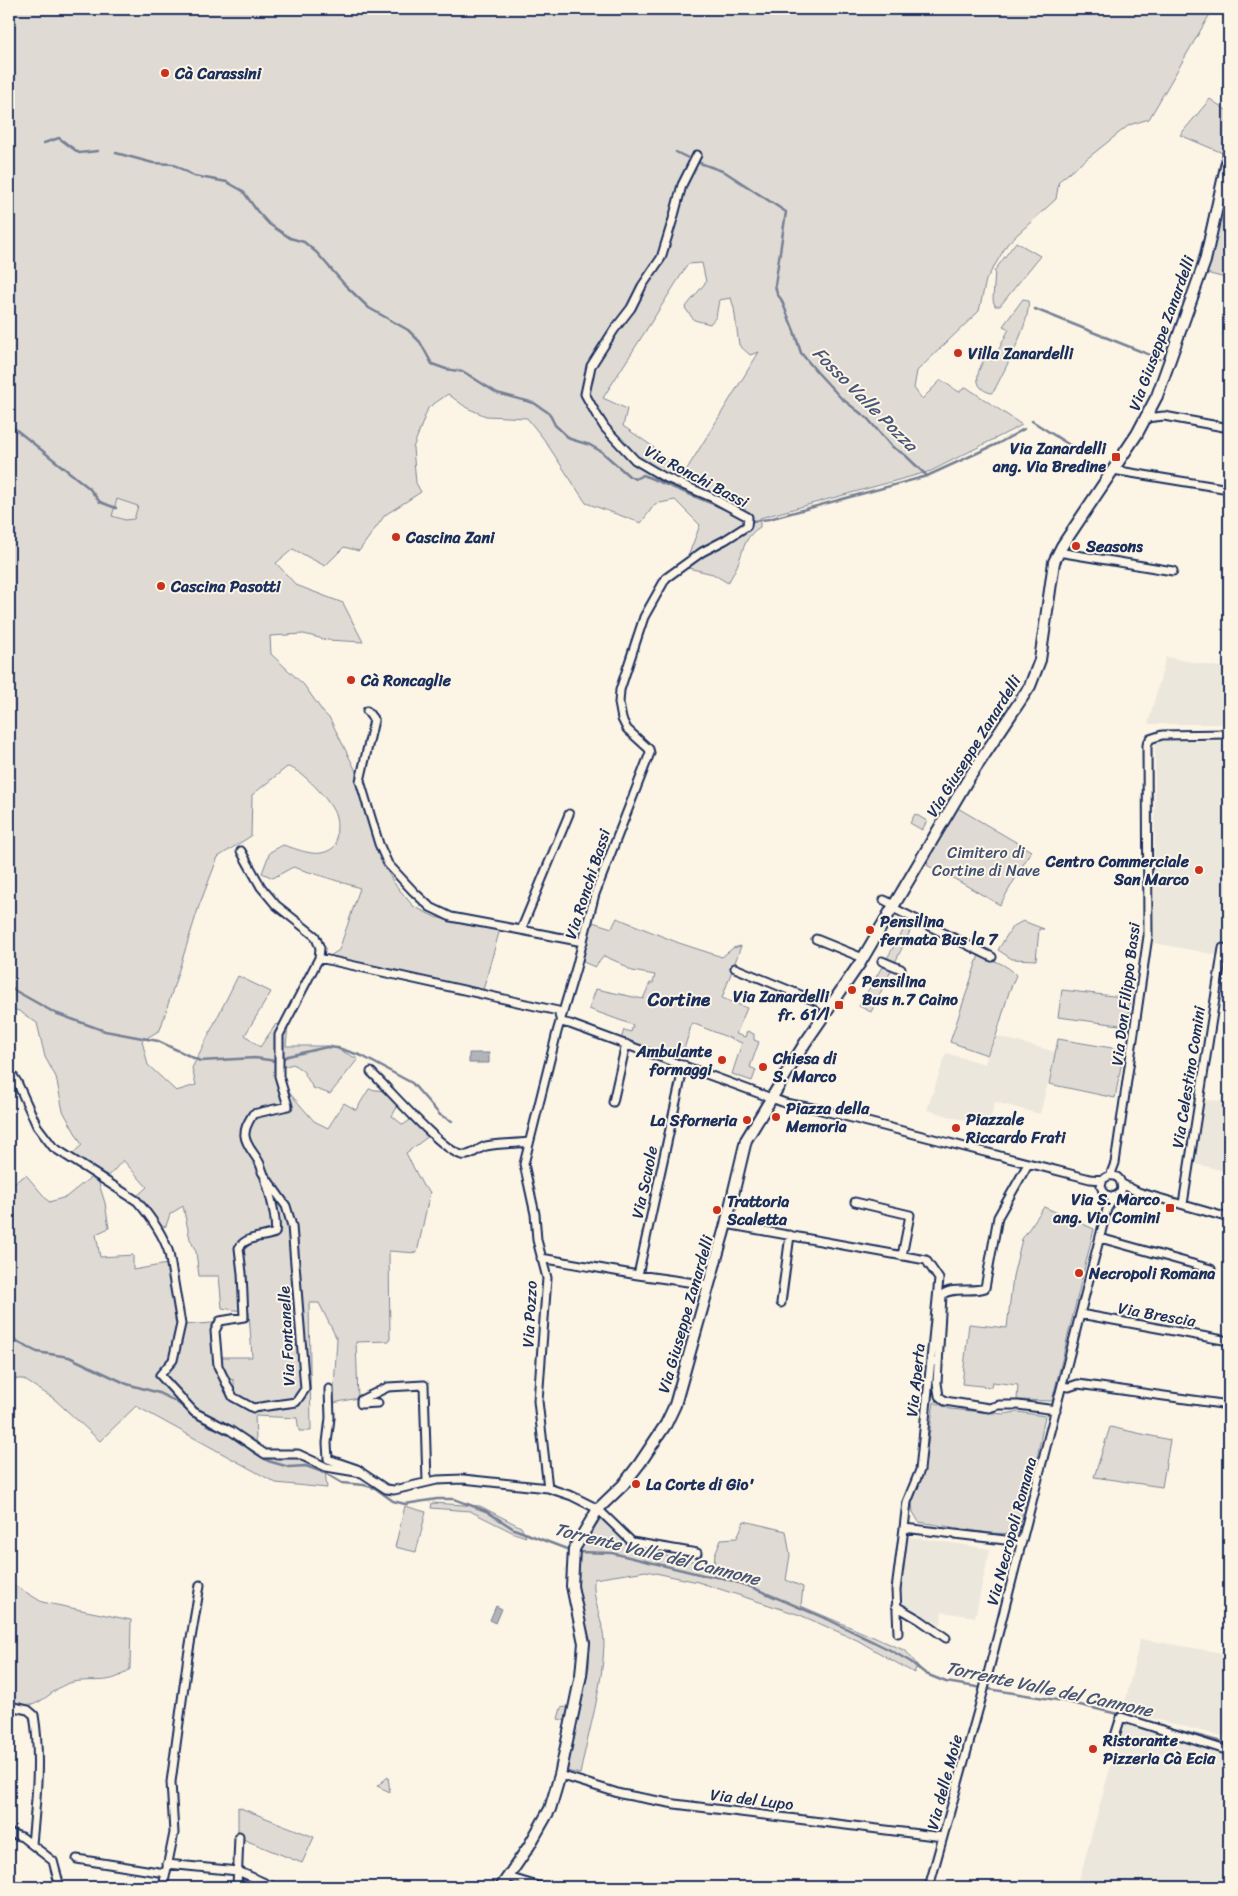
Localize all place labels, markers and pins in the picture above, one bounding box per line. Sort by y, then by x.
place label: Cà Carassini [174,59,263,88]
marker: Cà Carassini [159,67,171,79]
place label: Villa Zanardelli [968,339,1074,368]
marker: Villa Zanardelli [952,347,964,359]
place label: Via Zanardelli ang. Via Bredine [992,434,1107,481]
marker: Via Zanardelli ang. Via Bredine [1110,451,1122,463]
place label: Cascina Zani [405,523,496,552]
marker: Cascina Zani [390,531,402,543]
place label: Seasons [1085,532,1143,561]
marker: Seasons [1070,540,1082,552]
place label: Cascina Pasotti [170,572,281,601]
marker: Cascina Pasotti [155,580,167,592]
place label: Cà Roncaglie [360,666,452,695]
marker: Cà Roncaglie [345,674,357,686]
place label: Centro Commerciale San Marco [1045,847,1190,894]
marker: Centro Commerciale San Marco [1193,864,1205,876]
place label: Pensilina fermata Bus la 7 [880,907,999,954]
marker: Pensilina fermata Bus la 7 [864,924,876,936]
place label: Pensilina Bus n.7 Caino [862,967,958,1014]
place label: Via Zanardelli fr. 61/l [733,982,830,1029]
marker: Pensilina Bus n.7 Caino [846,984,858,996]
marker: Via Zanardelli fr. 61/l [833,999,845,1011]
place label: Ambulante formaggi [635,1037,713,1084]
place label: Chiesa di S. Marco [772,1044,838,1091]
marker: Ambulante formaggi [716,1054,728,1066]
marker: Chiesa di S. Marco [757,1061,769,1073]
place label: Piazza della Memoria [785,1094,870,1141]
place label: Piazzale Riccardo Frati [965,1105,1067,1152]
place label: La Sforneria [650,1106,738,1135]
marker: Piazza della Memoria [770,1111,782,1123]
marker: La Sforneria [741,1114,753,1126]
marker: Piazzale Riccardo Frati [950,1122,962,1134]
place label: Via S. Marco ang. Via Comini [1052,1185,1161,1232]
place label: Trattoria Scaletta [726,1187,789,1234]
marker: Via S. Marco ang. Via Comini [1164,1202,1176,1214]
marker: Trattoria Scaletta [711,1204,723,1216]
place label: Necropoli Romana [1088,1259,1215,1288]
marker: Necropoli Romana [1073,1267,1085,1279]
place label: La Corte di Gio' [646,1470,754,1499]
marker: La Corte di Gio' [630,1478,642,1490]
place label: Ristorante Pizzeria Cà Ecia [1102,1726,1216,1773]
marker: Ristorante Pizzeria Cà Ecia [1087,1743,1099,1755]

